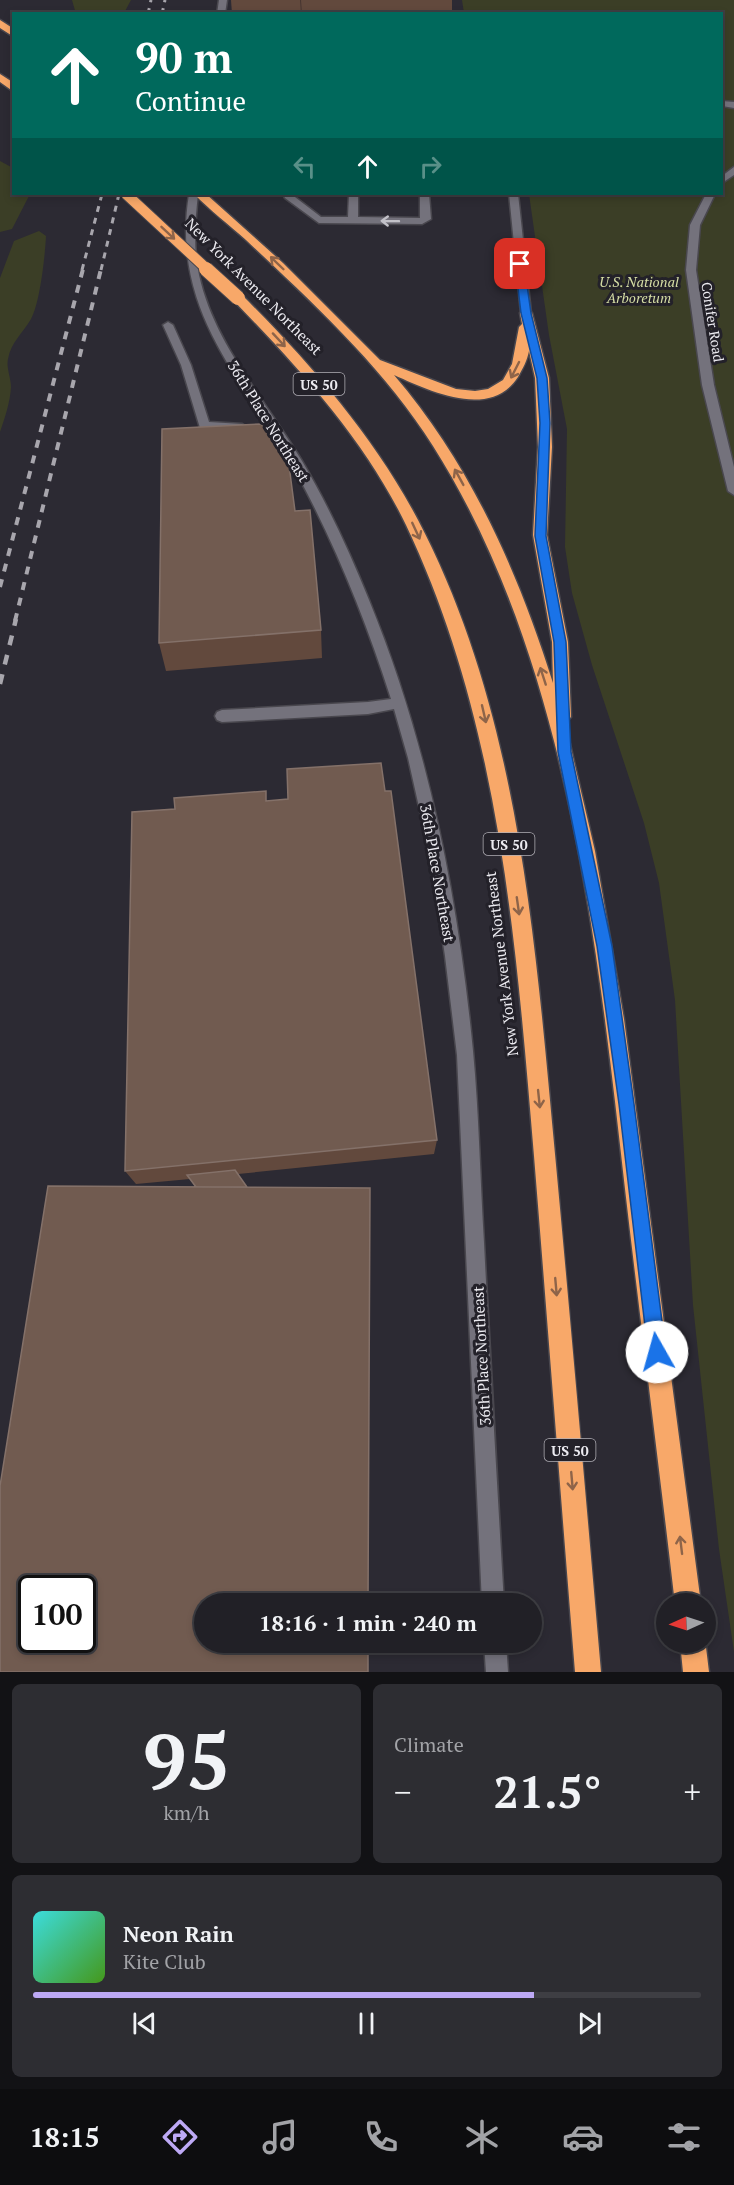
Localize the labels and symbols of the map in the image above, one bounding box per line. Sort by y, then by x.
street label: New York Avenue Northeast [181,213,327,359]
one-way arrow [380,215,400,227]
one-way arrow [161,226,176,241]
pin [494,238,545,289]
one-way arrow [270,256,285,270]
park label: U.S. National Arboretum [599,272,679,307]
street label: Conifer Road [697,281,729,363]
one-way arrow [272,332,286,347]
street label: 36th Place Northeast [224,357,315,486]
one-way arrow [509,361,521,379]
road number: US 50 [294,373,344,395]
one-way arrow [453,469,465,486]
one-way arrow [410,522,422,540]
one-way arrow [537,667,548,686]
one-way arrow [478,704,490,723]
street label: 36th Place Northeast [416,803,460,944]
road number: US 50 [484,833,534,855]
street label: New York Avenue Northeast [480,870,522,1057]
one-way arrow [513,895,524,915]
one-way arrow [534,1089,545,1109]
one-way arrow [551,1277,562,1296]
street label: 36th Place Northeast [467,1285,495,1426]
position arrow [625,1320,689,1384]
road number: US 50 [544,1439,596,1461]
one-way arrow [567,1471,578,1491]
one-way arrow [675,1536,686,1556]
speed limit sign: 100 [18,1575,96,1653]
north arrow [656,1593,716,1653]

